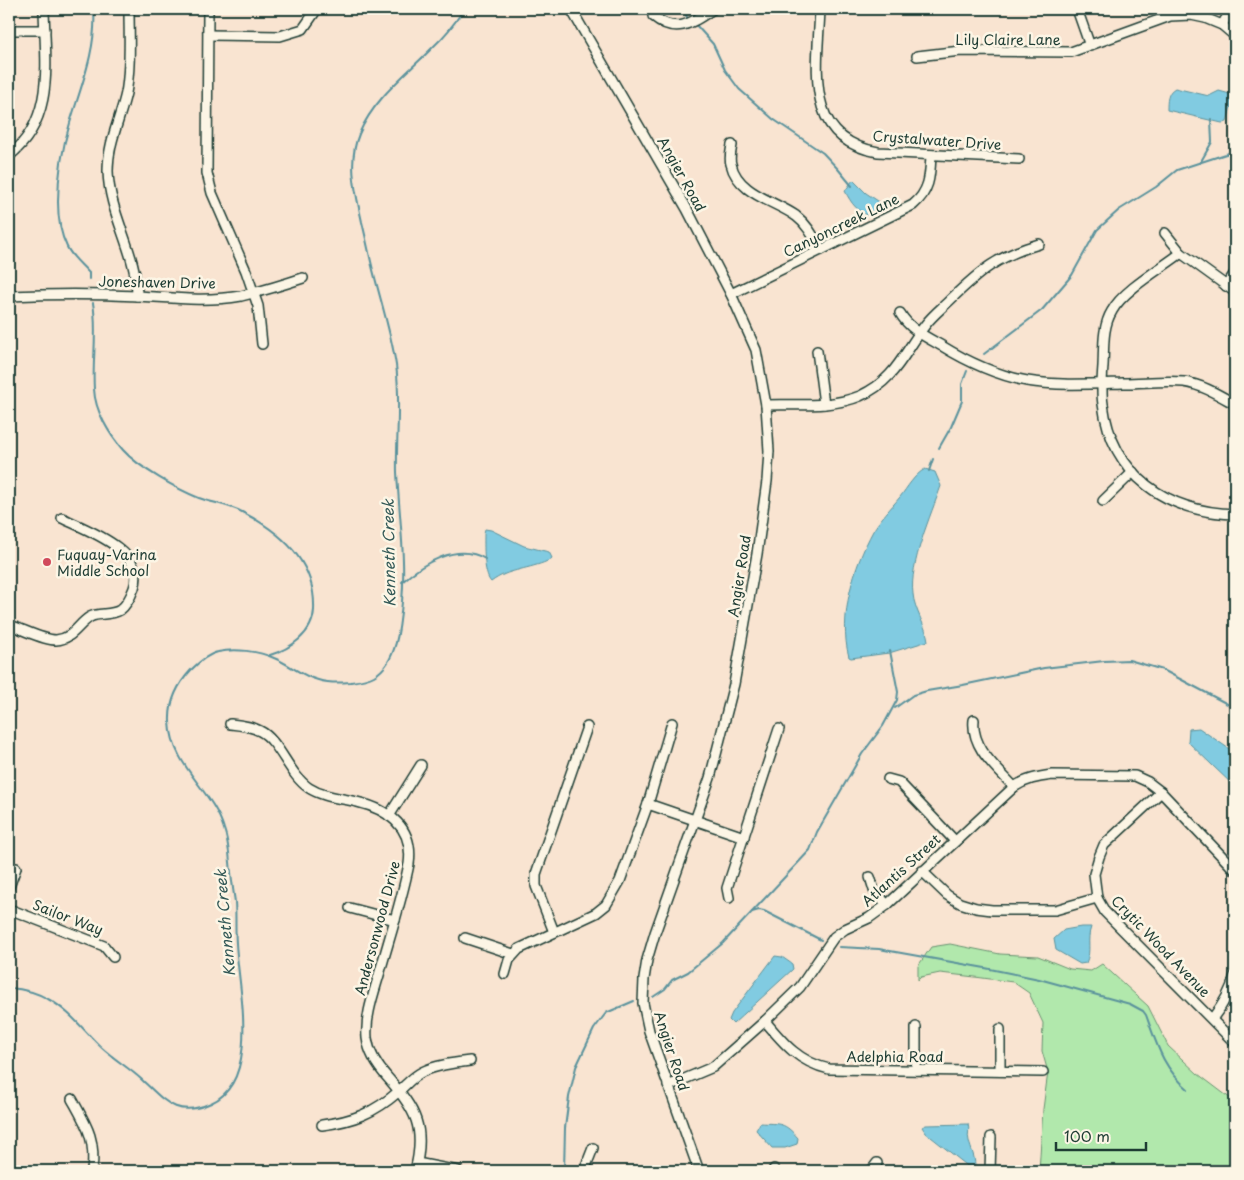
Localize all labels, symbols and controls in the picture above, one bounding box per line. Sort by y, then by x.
street label: Lily Claire Lane [955,29,1061,50]
street label: Crystalwater Drive [872,125,1002,155]
street label: Angier Road [653,133,711,215]
street label: Canyoncreek Lane [780,188,903,262]
street label: Joneshaven Drive [98,270,216,294]
water label: Kenneth Creek [376,498,400,607]
street label: Angier Road [722,533,756,619]
place label: Fuquay-Varina Middle School [57,544,157,581]
marker: Fuquay-Varina Middle School [41,556,53,568]
street label: Atlantis Street [857,829,945,911]
street label: Andersonwood Drive [349,858,405,998]
water label: Kenneth Creek [208,868,240,978]
street label: Crytic Wood Avenue [1107,890,1216,1002]
street label: Sailor Way [30,894,106,940]
street label: Angier Road [649,1008,695,1094]
street label: Adelphia Road [847,1046,943,1067]
scale bar [1056,1120,1146,1152]
text: 100 m [1064,1124,1110,1147]

